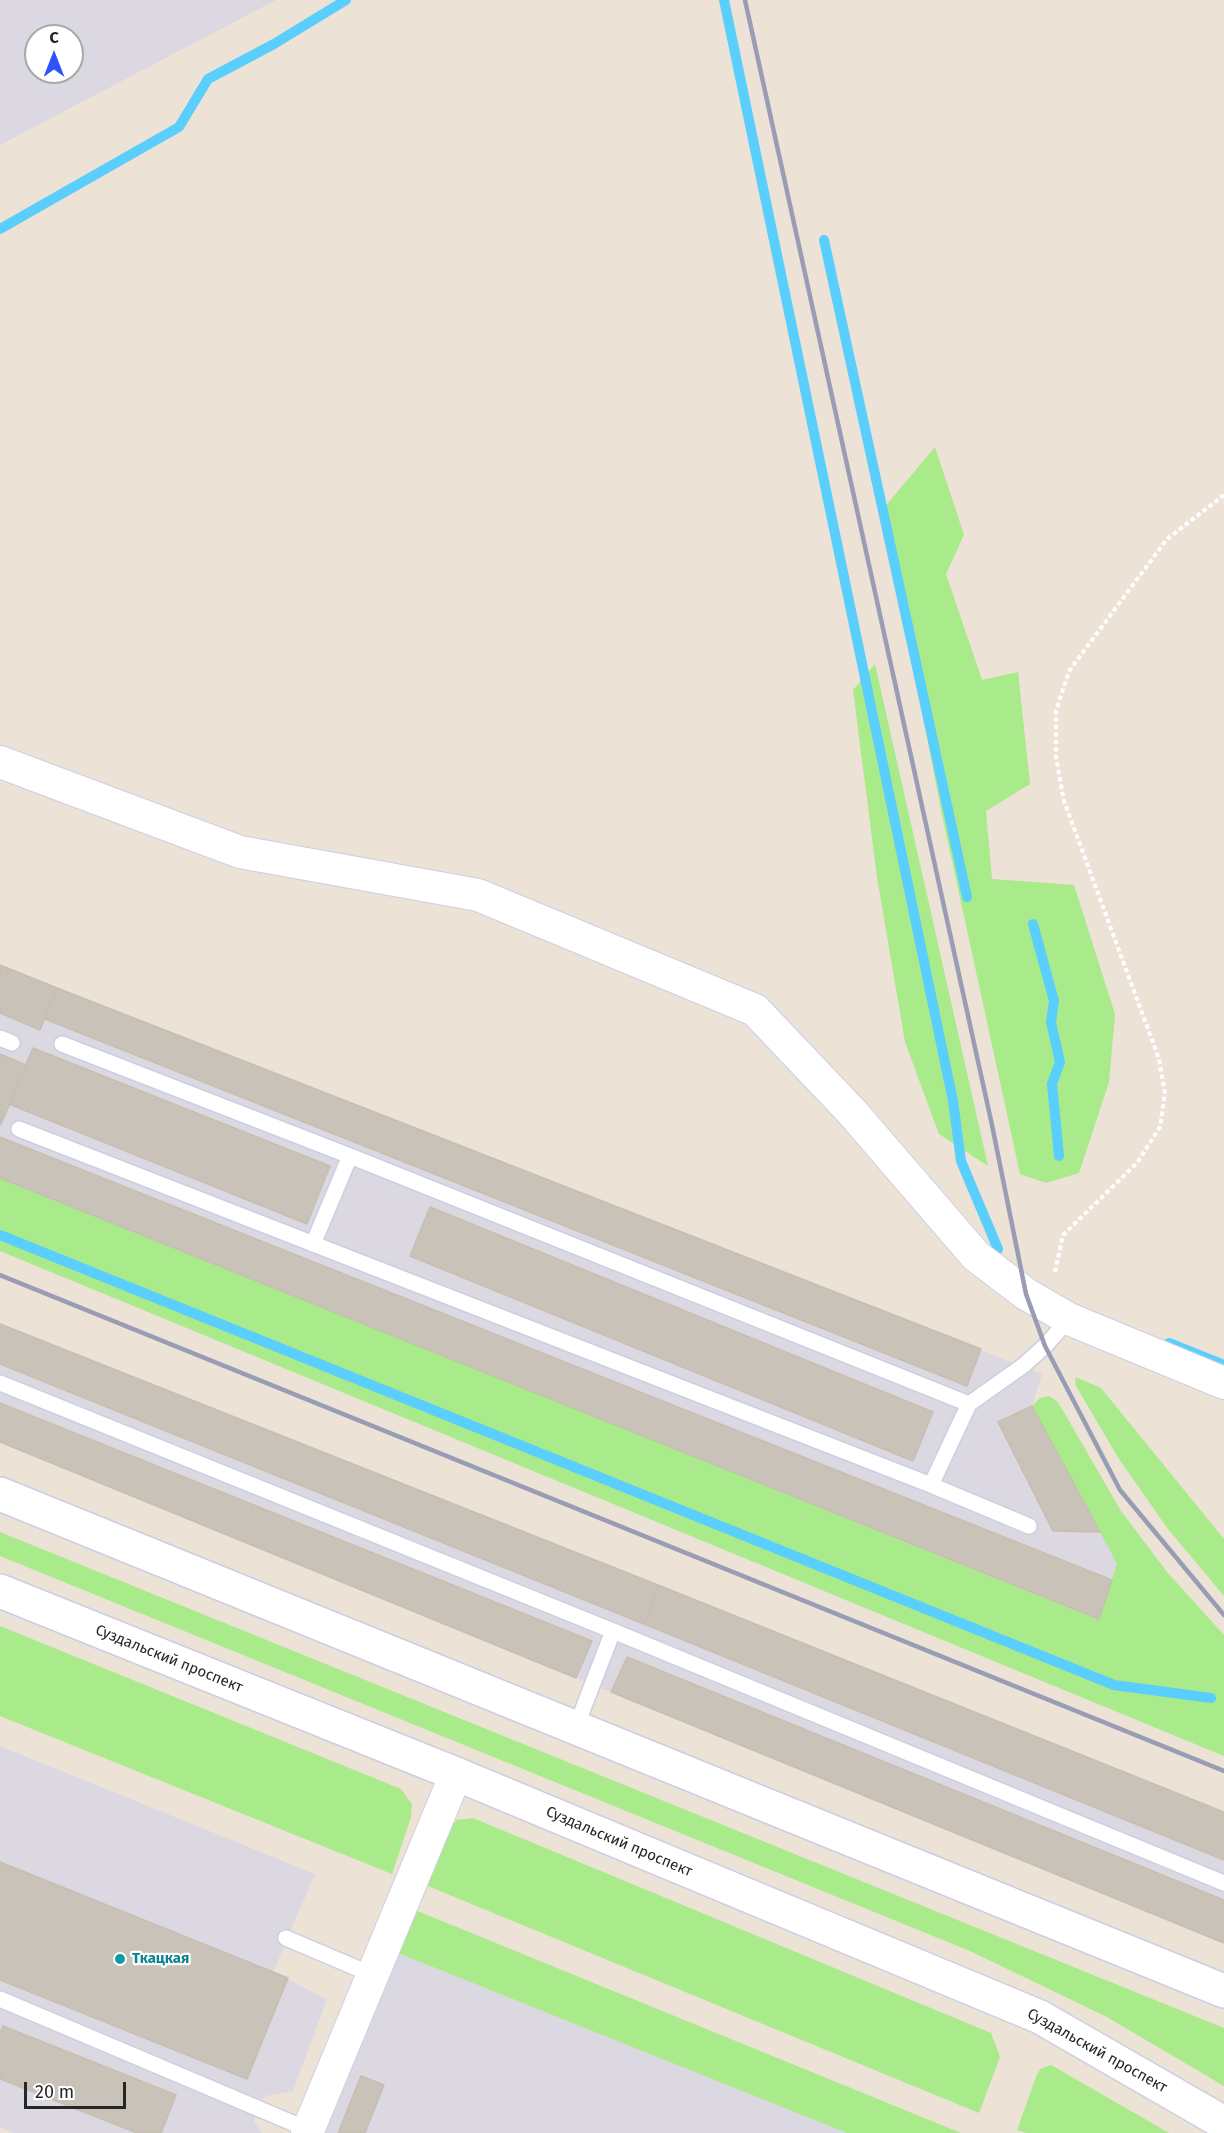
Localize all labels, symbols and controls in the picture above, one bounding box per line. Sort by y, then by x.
north arrow [24,24,84,84]
text: С [49,28,59,47]
street label: Суздальский проспект [93,1621,245,1697]
street label: Суздальский проспект [543,1803,695,1881]
place label: Ткацкая [132,1950,189,1968]
marker: Ткацкая [113,1952,127,1966]
street label: Суздальский проспект [1024,2005,1170,2097]
scale bar [27,2070,129,2108]
text: 20 m [35,2081,74,2103]

